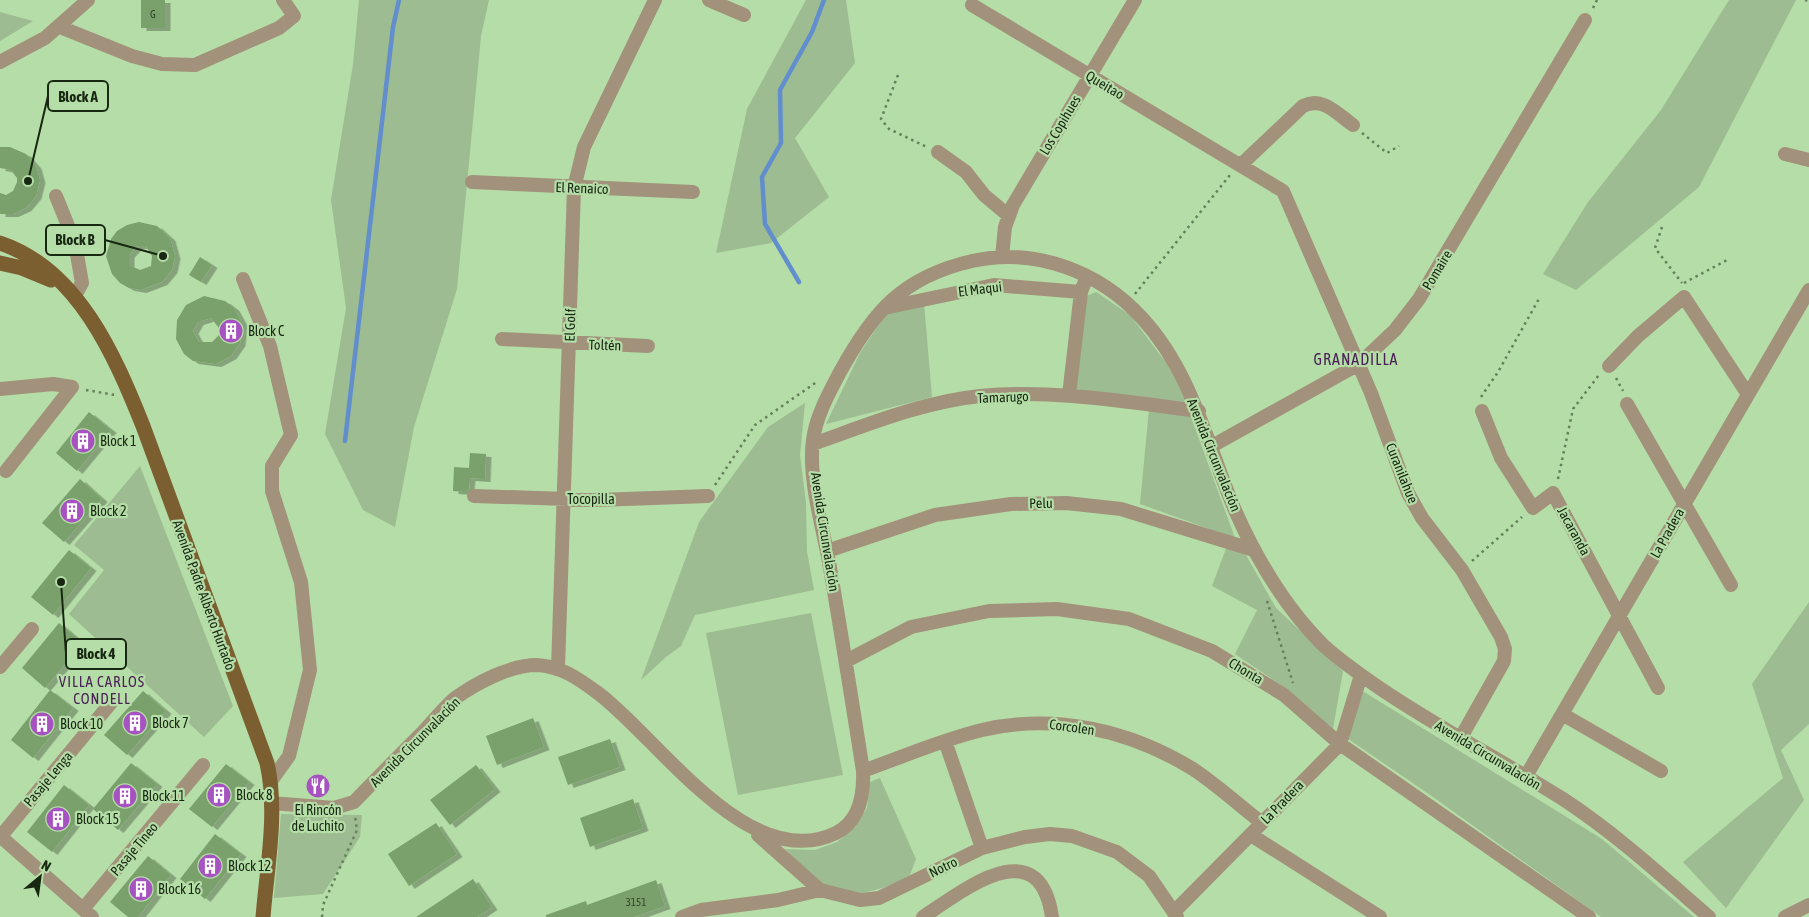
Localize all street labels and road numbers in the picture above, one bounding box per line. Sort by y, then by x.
street label: Queitao [1083,67,1127,103]
street label: Los Copihues [1036,92,1084,158]
street label: El Renaico [555,179,609,197]
street label: Pomaire [1419,247,1455,293]
street label: El Maqui [957,278,1003,300]
street label: El Golf [561,308,579,342]
street label: Toltén [588,336,622,354]
street label: Tamarugo [977,388,1029,406]
street label: Avenida Circunvalación [1184,396,1244,514]
street label: Curanilahue [1383,441,1421,505]
street label: Avenida Circunvalación [808,471,842,593]
street label: Tocopilla [567,491,615,507]
street label: Pelu [1029,495,1053,511]
street label: Jacaranda [1554,504,1594,558]
street label: La Pradera [1647,505,1687,561]
street label: Avenida Padre Alberto Hurtado [169,518,239,672]
street label: Chonta [1226,655,1266,687]
street label: Avenida Circunvalación [367,694,463,790]
street label: Corcolen [1048,716,1096,738]
street label: Avenida Circunvalación [1432,717,1544,793]
street label: Pasaje Lenga [20,748,76,810]
street label: La Pradera [1257,777,1307,827]
street label: Pasaje Tineo [107,819,161,879]
street label: Notro [926,853,960,881]

